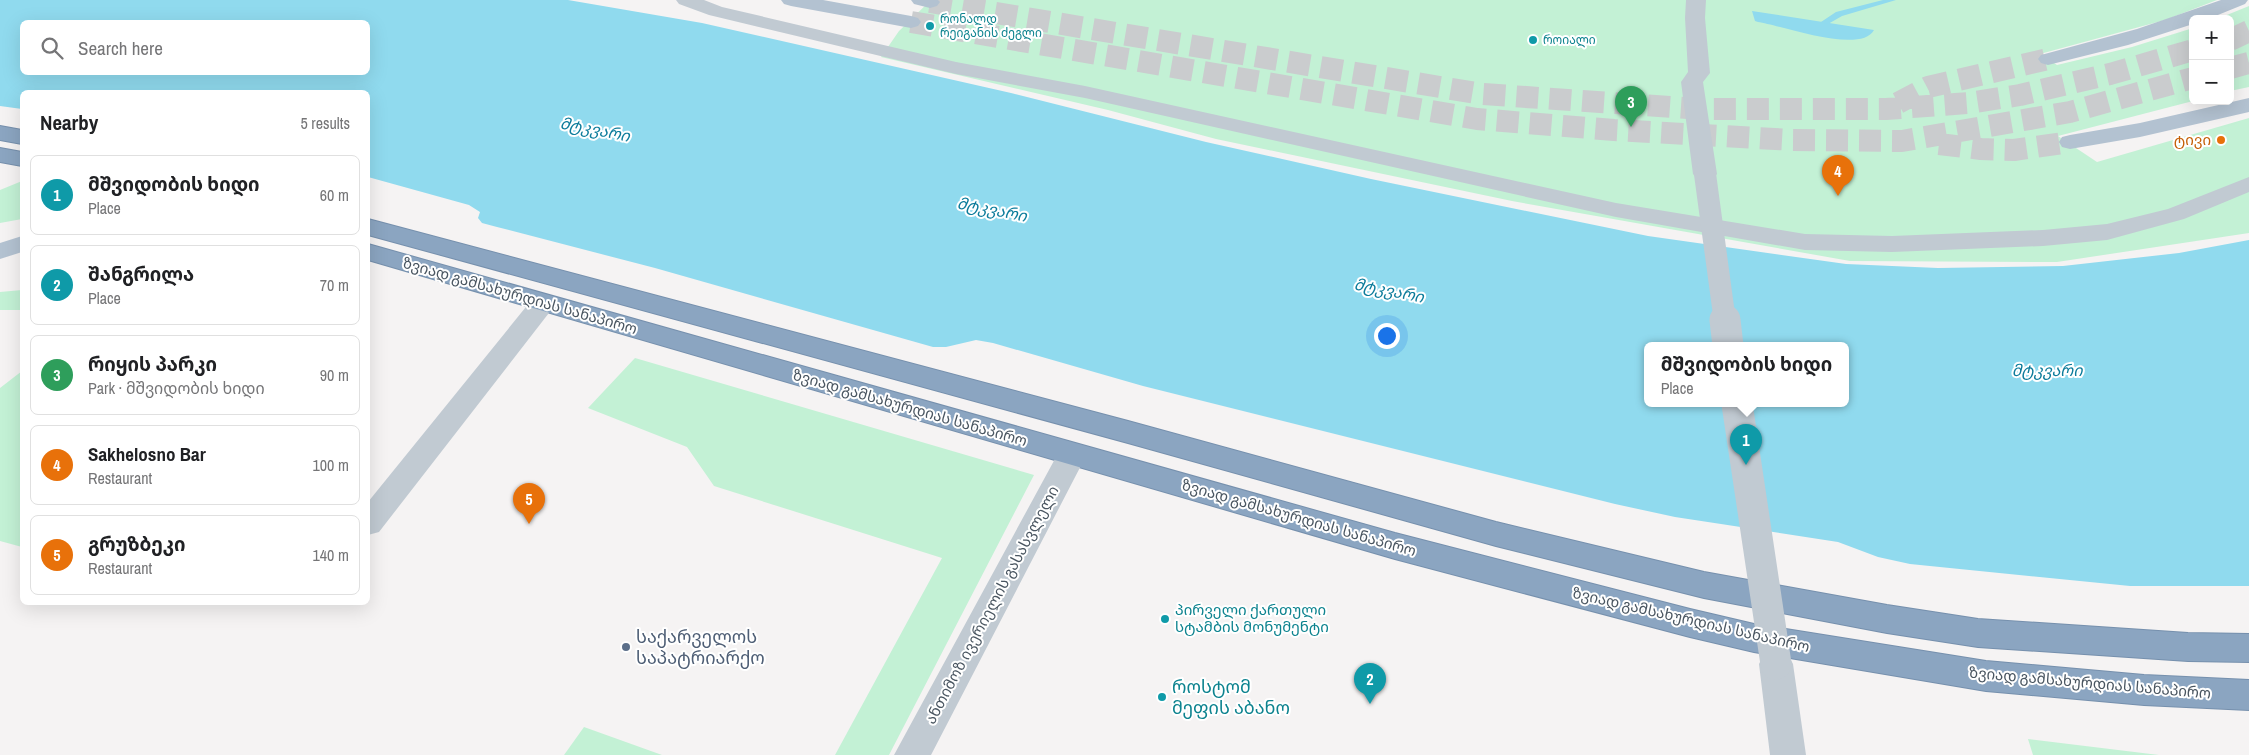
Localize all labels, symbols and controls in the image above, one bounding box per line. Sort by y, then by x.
place label: რონალდ რეიგანის ძეგლი [940,11,1042,41]
map controls [2189,15,2234,105]
button: + [2189,15,2234,60]
search box [20,20,370,75]
marker: რონალდ რეიგანის ძეგლი [924,20,936,32]
place label: როიალი [1543,32,1596,48]
icon: search [38,34,66,62]
marker: როიალი [1527,34,1539,46]
text: Search here [78,35,163,61]
button: − [2189,60,2234,105]
pin: 3 [1615,86,1647,127]
text: Nearby [40,108,98,137]
water label: მტკვარი [558,111,633,147]
text: 5 results [300,112,350,134]
place label: ტივი [2174,129,2211,150]
marker: ტივი [2215,134,2227,146]
pin: 4 [1822,155,1854,196]
text: მშვიდობის ხიდი [88,171,260,197]
text: 1 [53,184,61,206]
text: 60 m [320,184,349,206]
water label: მტკვარი [955,191,1030,227]
text: Place [88,197,121,219]
street label: ზვიად გამსახურდიას სანაპირო [400,252,640,339]
text: შანგრილა [88,261,194,287]
water label: მტკვარი [1352,272,1427,308]
text: 2 [53,274,61,296]
text: 70 m [320,274,349,296]
text: Place [88,287,121,309]
your location [1374,323,1400,349]
popup [1644,342,1849,407]
text: რიყის პარკი [88,351,217,377]
text: მშვიდობის ხიდი [1661,351,1832,377]
water label: მტკვარი [2012,359,2083,381]
text: 3 [53,364,61,386]
text: 90 m [320,364,349,386]
street label: ზვიად გამსახურდიას სანაპირო [790,364,1030,451]
text: Park · მშვიდობის ხიდი [88,377,265,399]
text: Place [1661,377,1694,399]
pin: 1 [1730,424,1762,465]
text: Sakhelosno Bar [88,441,206,467]
text: 4 [53,454,61,476]
text: 100 m [313,454,349,476]
text: Restaurant [88,467,152,489]
street label: ზვიად გამსახურდიას სანაპირო [1179,474,1419,561]
street label: ანთიმოზ ივერიელის გასასვლელი [920,482,1064,728]
pin: 5 [513,483,545,524]
text: გრუზბეკი [88,531,186,557]
text: 5 [53,544,61,566]
text: 140 m [313,544,349,566]
text: Restaurant [88,557,152,579]
street label: ზვიად გამსახურდიას სანაპირო [1570,582,1812,657]
place label: პირველი ქართული სტამბის მონუმენტი [1175,599,1329,637]
marker: პირველი ქართული სტამბის მონუმენტი [1159,613,1171,625]
place label: საქარველოს საპატრიარქო [636,624,765,670]
marker: საქარველოს საპატრიარქო [620,641,632,653]
street label: ზვიად გამსახურდიას სანაპირო [1968,661,2212,704]
pin: 2 [1354,663,1386,704]
place label: როსტომ მეფის აბანო [1172,674,1290,720]
marker: როსტომ მეფის აბანო [1156,691,1168,703]

